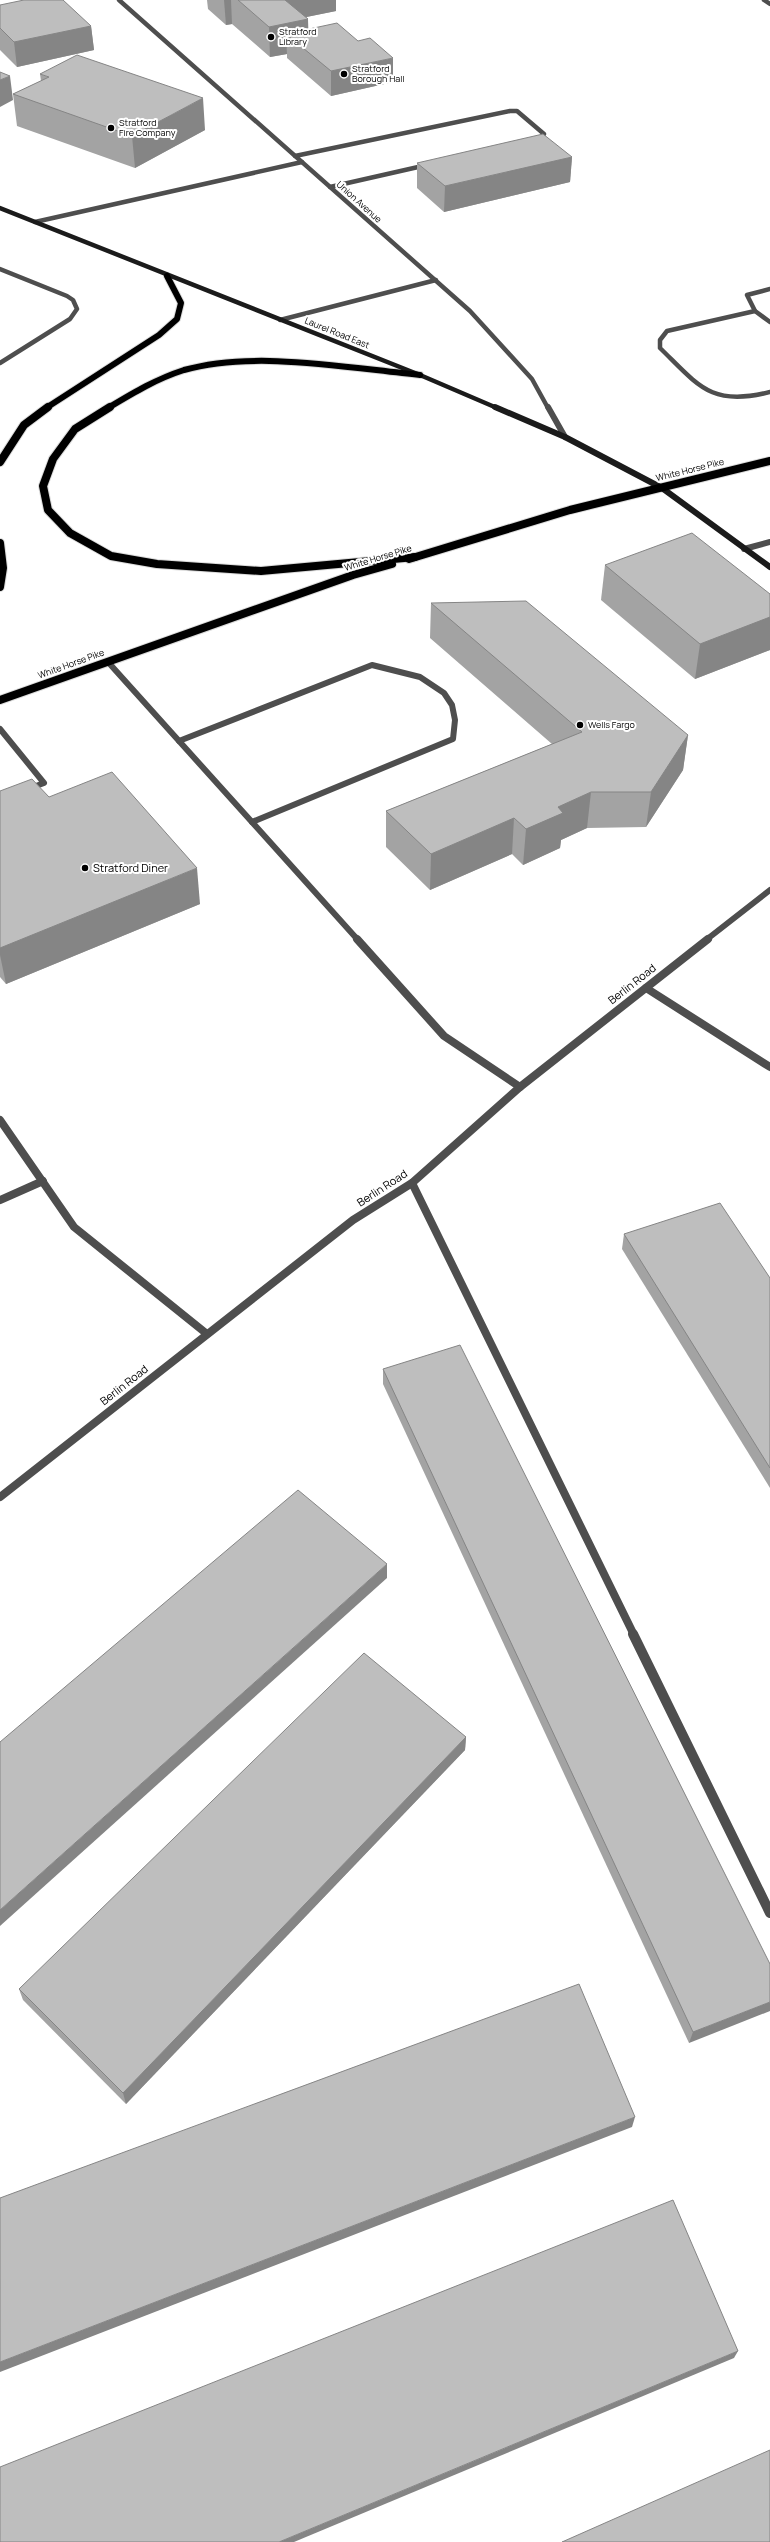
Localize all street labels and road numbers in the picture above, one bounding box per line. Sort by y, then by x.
street label: Union Avenue [334,178,385,226]
street label: Laurel Road East [303,314,372,352]
street label: White Horse Pike [654,455,725,484]
street label: White Horse Pike [343,541,413,574]
street label: White Horse Pike [36,645,106,682]
street label: Berlin Road [605,960,659,1007]
street label: Berlin Road [354,1166,410,1209]
street label: Berlin Road [97,1361,151,1408]

